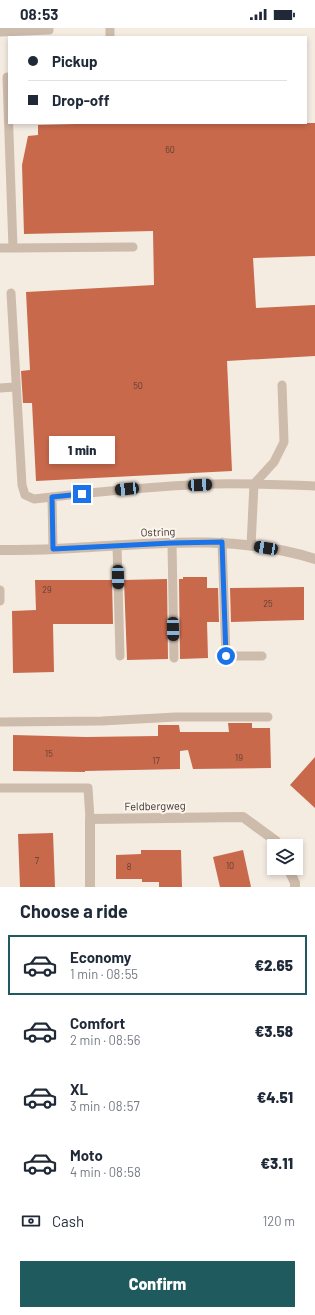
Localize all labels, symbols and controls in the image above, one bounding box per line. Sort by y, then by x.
text: 08:53 [20,5,58,23]
text: Pickup [52,52,98,70]
text: Drop-off [52,91,110,109]
house number: 60 [165,144,175,155]
house number: 50 [133,380,143,391]
callout: 1 min [49,436,115,464]
text: 1 min [68,442,96,458]
car [188,478,212,492]
car [114,482,140,496]
route end [73,485,91,503]
street label: Ostring [140,524,176,539]
car [253,540,279,556]
car [112,565,124,589]
house number: 29 [42,584,52,595]
house number: 25 [263,598,273,609]
car [167,617,179,641]
route start [217,647,235,665]
house number: 15 [45,748,53,759]
house number: 19 [235,752,243,763]
house number: 17 [152,755,160,766]
street label: Feldbergweg [124,798,186,813]
map controls [267,839,303,875]
button: layers [267,839,303,875]
house number: 7 [35,855,40,866]
house number: 10 [226,860,234,871]
house number: 8 [127,861,132,872]
text: Choose a ride [20,900,128,922]
icon: car [22,947,58,983]
text: Economy [70,948,131,966]
text: €2.65 [255,956,293,974]
text: 1 min · 08:55 [70,966,138,982]
icon: car [22,1013,58,1049]
text: Comfort [70,1014,125,1032]
text: €3.58 [255,1022,293,1040]
text: 2 min · 08:56 [70,1032,140,1048]
icon: car [22,1079,58,1115]
text: XL [70,1080,88,1098]
text: €4.51 [257,1088,293,1106]
text: 3 min · 08:57 [70,1098,140,1114]
icon: car [22,1145,58,1181]
text: Moto [70,1146,103,1164]
text: €3.11 [260,1154,293,1172]
text: 4 min · 08:58 [70,1164,141,1180]
icon: cash [20,1210,42,1232]
text: Cash [52,1212,84,1230]
text: 120 m [263,1213,295,1229]
button: Confirm [20,1261,295,1307]

